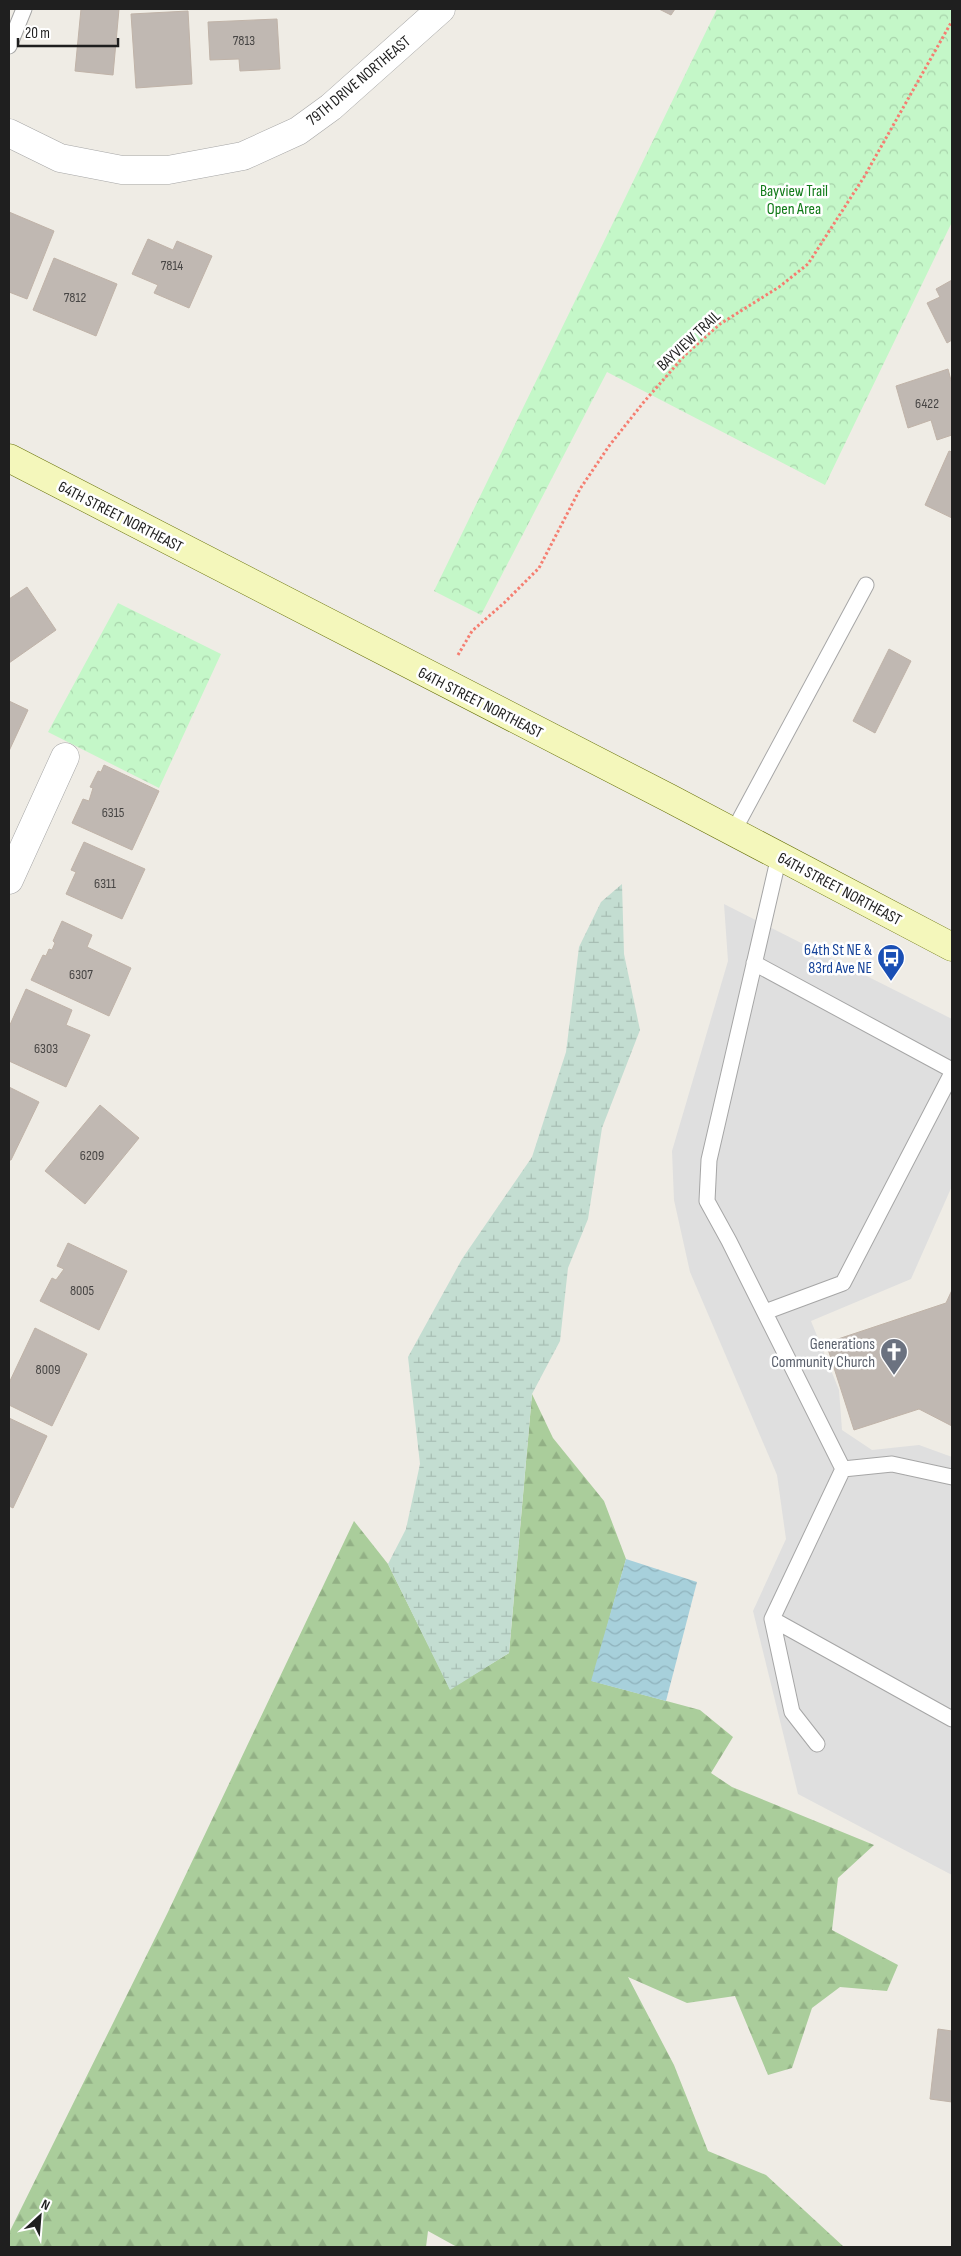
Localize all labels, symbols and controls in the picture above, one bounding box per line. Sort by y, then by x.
scale bar [18,15,118,47]
text: 20 m [25,24,50,43]
house number: 7813 [233,32,255,49]
street label: 79TH DRIVE NORTHEAST [303,32,415,130]
park label: Bayview Trail Open Area [760,182,828,219]
house number: 7814 [161,257,183,274]
house number: 7812 [64,289,86,306]
street label: BAYVIEW TRAIL [653,307,725,375]
house number: 6422 [915,395,939,412]
street label: 64TH STREET NORTHEAST [55,478,186,557]
street label: 64TH STREET NORTHEAST [415,664,546,743]
house number: 6315 [102,804,125,821]
street label: 64TH STREET NORTHEAST [774,849,905,930]
house number: 6311 [94,875,116,892]
place label: 64th St NE & 83rd Ave NE [804,941,872,978]
bus stop icon: 64th St NE & 83rd Ave NE [876,943,906,982]
house number: 6307 [69,966,93,983]
house number: 6303 [34,1040,58,1057]
house number: 6209 [80,1147,104,1164]
house number: 8005 [70,1282,95,1299]
place label: Generations Community Church [771,1335,875,1372]
church icon: Generations Community Church [879,1337,909,1376]
house number: 8009 [36,1361,60,1378]
north arrow [15,2191,65,2241]
text: N [38,2195,53,2214]

